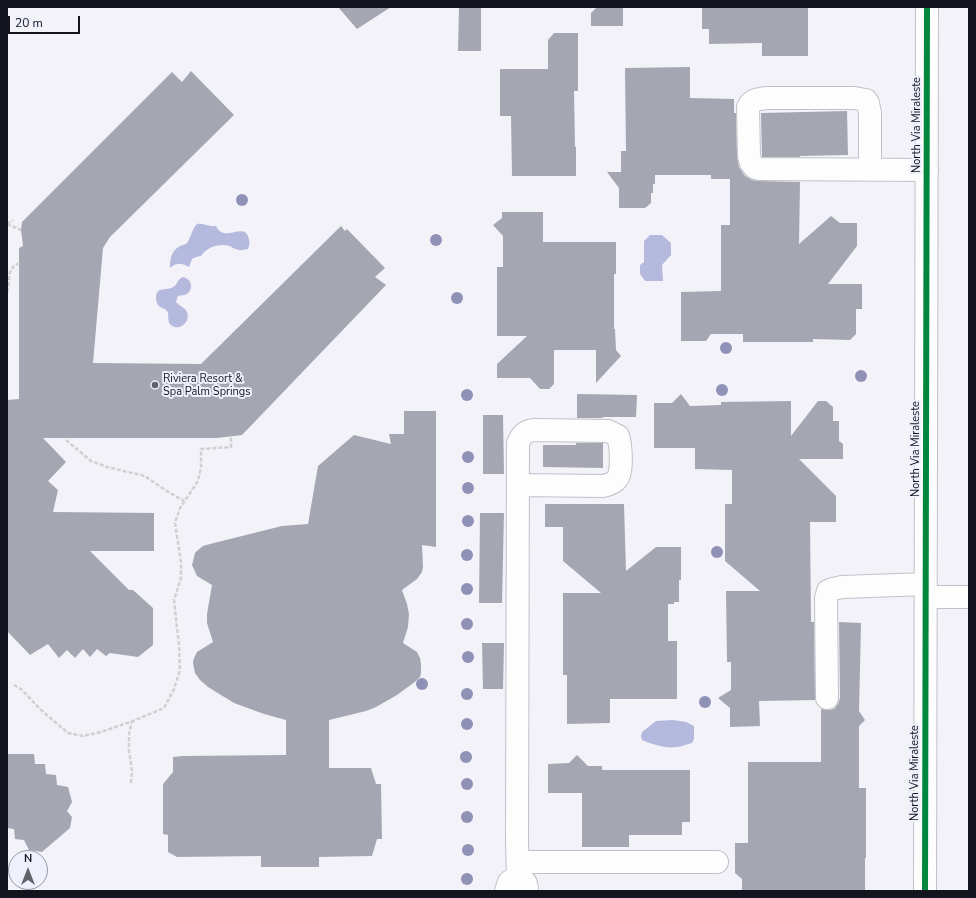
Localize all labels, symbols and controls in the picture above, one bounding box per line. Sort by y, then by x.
scale bar [10,8,82,34]
text: 20 m [15,15,43,31]
street label: North Via Miraleste [910,77,924,173]
place label: Riviera Resort & Spa Palm Springs [163,372,251,398]
marker: Riviera Resort & Spa Palm Springs [150,380,160,390]
street label: North Via Miraleste [909,401,923,497]
street label: North Via Miraleste [908,725,922,821]
north arrow [8,850,48,890]
text: N [24,851,32,866]

